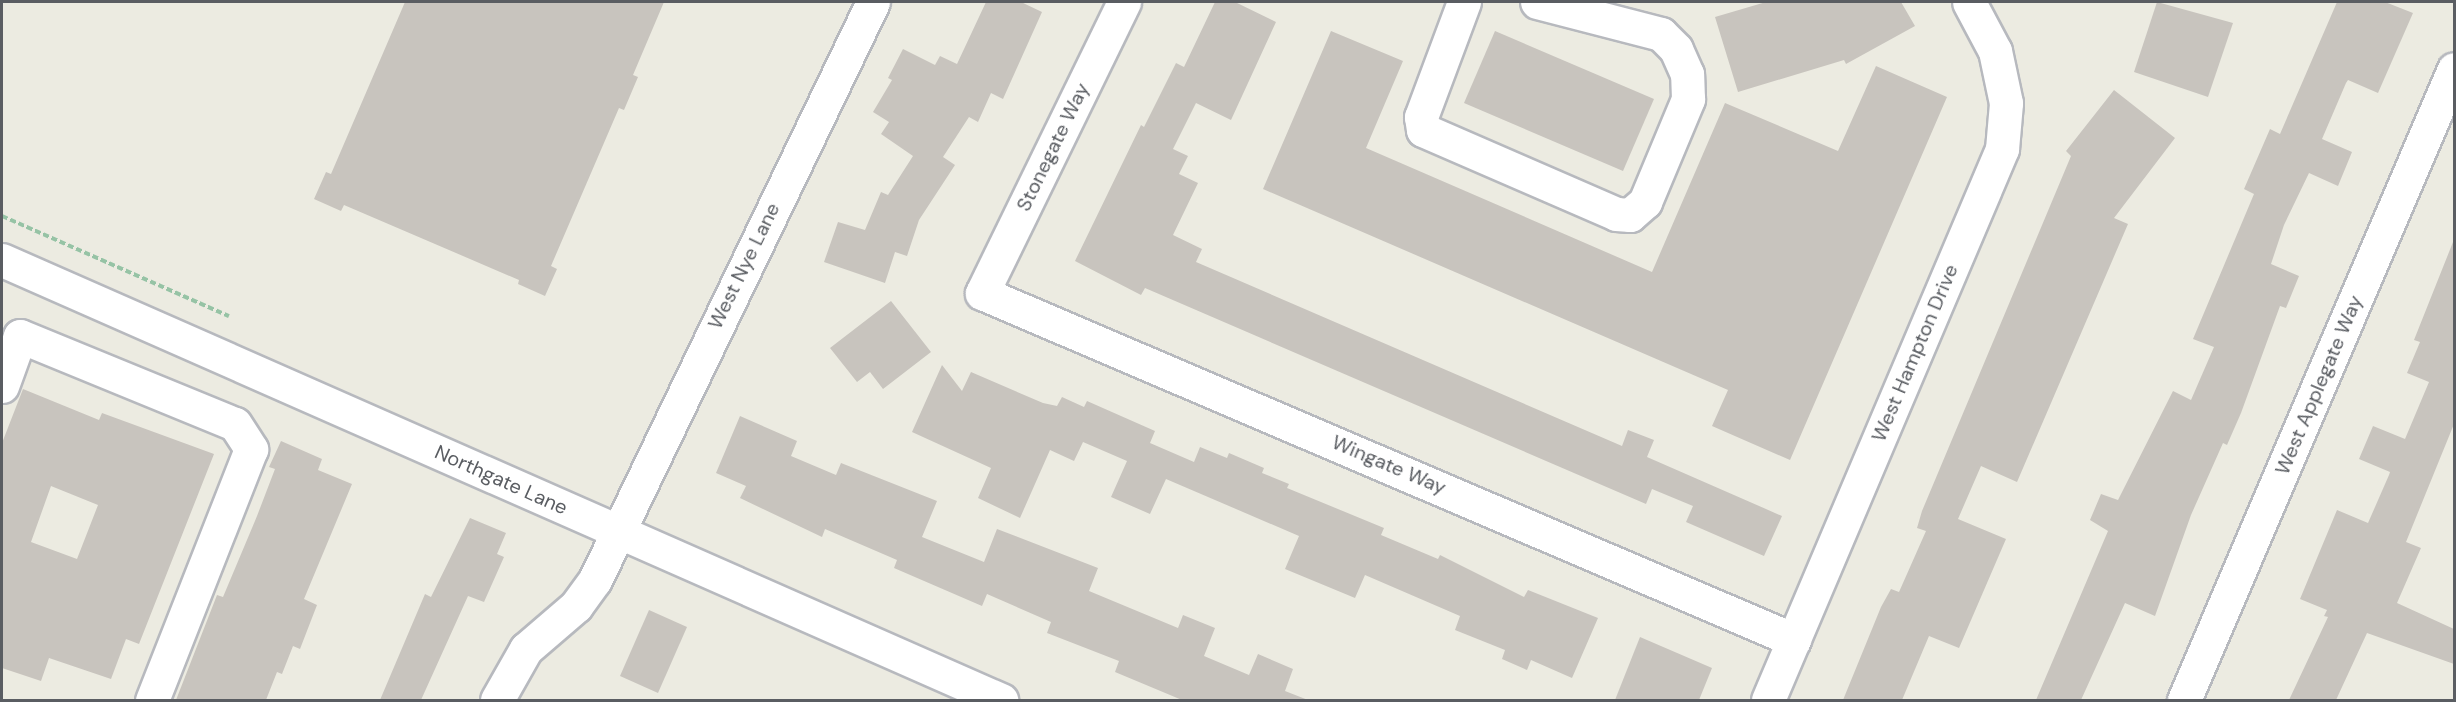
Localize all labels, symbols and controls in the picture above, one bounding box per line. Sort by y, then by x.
street label: Stonegate Way [1012,79,1094,215]
street label: West Nye Lane [703,199,785,333]
street label: West Hampton Drive [1867,261,1963,445]
street label: West Applegate Way [2270,292,2368,478]
street label: Wingate Way [1328,430,1450,500]
street label: Northgate Lane [431,440,571,520]

